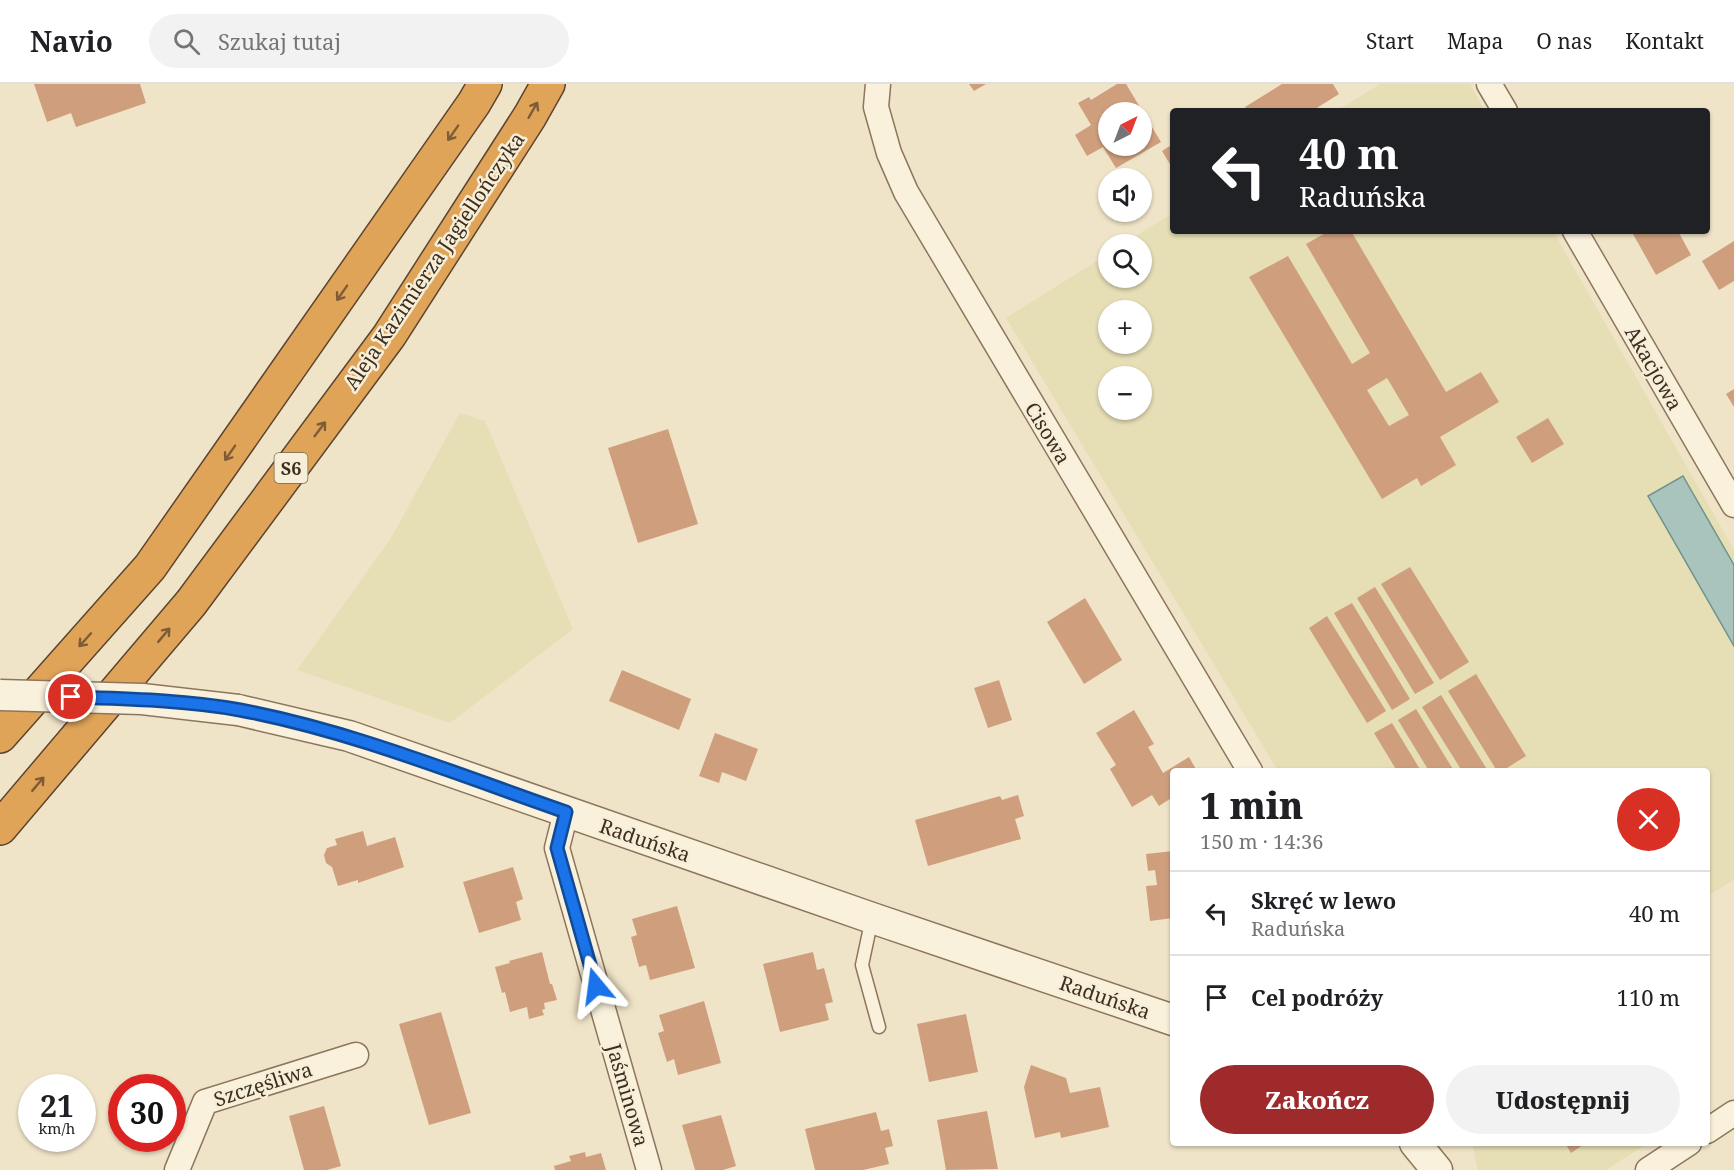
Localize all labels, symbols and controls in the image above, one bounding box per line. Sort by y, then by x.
search box [149,14,569,68]
text: Navio [30,22,113,60]
icon: search [170,25,203,58]
text: Szukaj tutaj [218,26,341,56]
text: Start [1366,27,1414,55]
text: Mapa [1447,27,1503,55]
text: O nas [1536,27,1592,55]
text: Kontakt [1625,27,1704,55]
one-way arrow [527,102,539,119]
north arrow [1098,102,1152,156]
map controls [1098,102,1152,420]
text: 40 m [1299,124,1399,181]
one-way arrow [447,125,459,141]
street label: Aleja Kazimierza Jagiellończyka [338,127,530,395]
icon: left [1200,132,1278,210]
button: sound [1098,168,1152,222]
text: Raduńska [1299,178,1426,215]
button: search [1098,234,1152,288]
one-way arrow [336,285,348,301]
button: + [1098,300,1152,354]
street label: Akacjowa [1619,321,1689,415]
button: − [1098,366,1152,420]
street label: Cisowa [1019,397,1077,469]
one-way arrow [314,422,326,438]
one-way arrow [224,445,236,461]
road number: S6 [274,453,308,483]
one-way arrow [157,628,171,643]
one-way arrow [78,633,92,648]
pin [45,671,96,722]
icon: arrive [54,680,87,713]
one-way arrow [31,776,44,792]
text: 1 min [1200,781,1303,830]
button: close [1617,788,1680,851]
street label: Raduńska [596,812,694,868]
text: 150 m · 14:36 [1200,828,1323,855]
text: Skręć w lewo [1251,885,1396,915]
icon: left [1200,897,1233,930]
text: 40 m [1629,898,1680,928]
text: Raduńska [1251,915,1345,942]
position arrow [564,954,628,1018]
street label: Raduńska [1056,969,1154,1025]
icon: arrive [1200,981,1233,1014]
text: Cel podróży [1251,982,1383,1012]
text: 110 m [1617,982,1680,1012]
street label: Jaśminowa [600,1040,656,1150]
street label: Szczęśliwa [210,1055,316,1113]
button: Zakończ [1200,1065,1434,1134]
button: Udostępnij [1446,1065,1680,1134]
speed limit sign: 30 [108,1074,186,1152]
text: 21 [40,1085,74,1126]
text: km/h [39,1118,75,1138]

